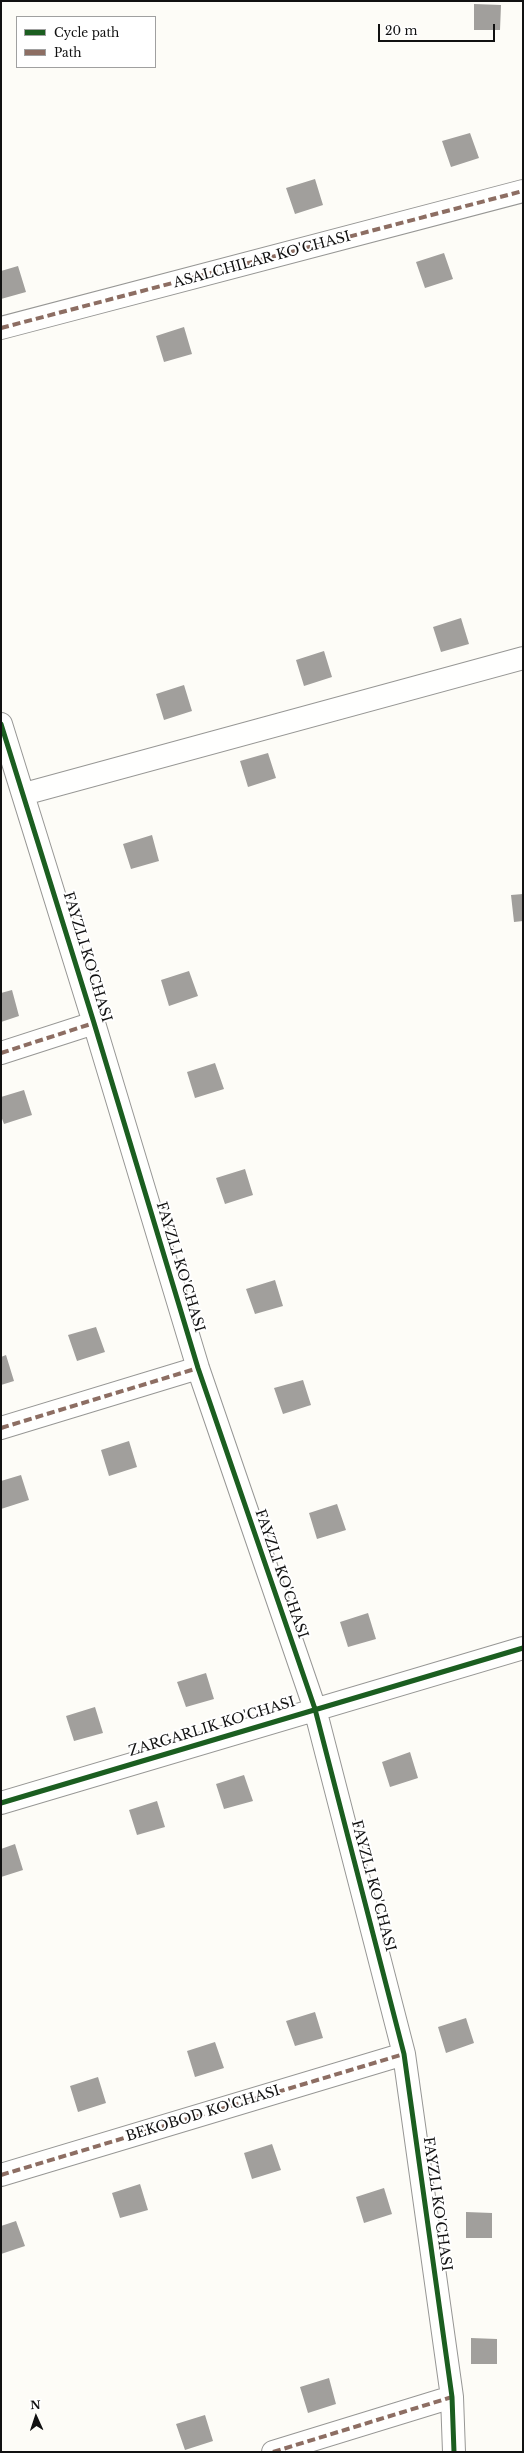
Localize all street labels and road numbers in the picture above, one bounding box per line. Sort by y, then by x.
street label: ASALCHILAR KO'CHASI [172,228,352,292]
street label: FAYZLI KO'CHASI [59,890,115,1024]
street label: FAYZLI KO'CHASI [152,1200,208,1334]
street label: FAYZLI KO'CHASI [251,1507,311,1641]
street label: ZARGARLIK KO'CHASI [127,1694,297,1760]
street label: FAYZLI KO'CHASI [347,1818,399,1954]
street label: BEKOBOD KO'CHASI [124,2082,282,2146]
street label: FAYZLI KO'CHASI [419,2136,455,2272]

